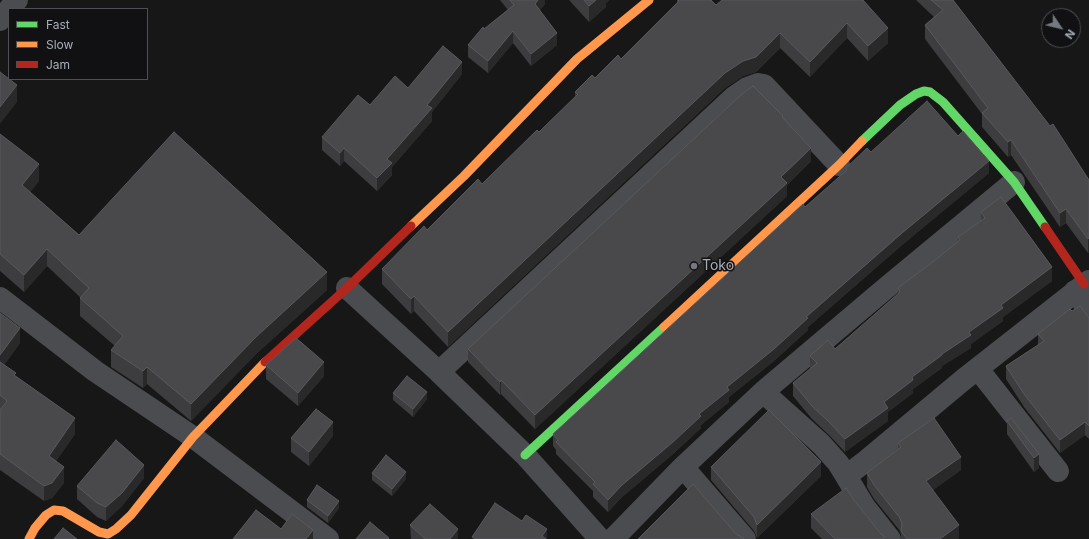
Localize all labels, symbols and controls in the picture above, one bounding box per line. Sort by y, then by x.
legend [8,8,148,80]
north arrow [1041,8,1081,48]
text: Fast [46,17,70,32]
text: N [1062,27,1078,42]
text: Slow [46,37,73,52]
text: Jam [46,57,70,72]
place label: Toko [702,258,734,274]
marker: Toko [689,261,699,271]

